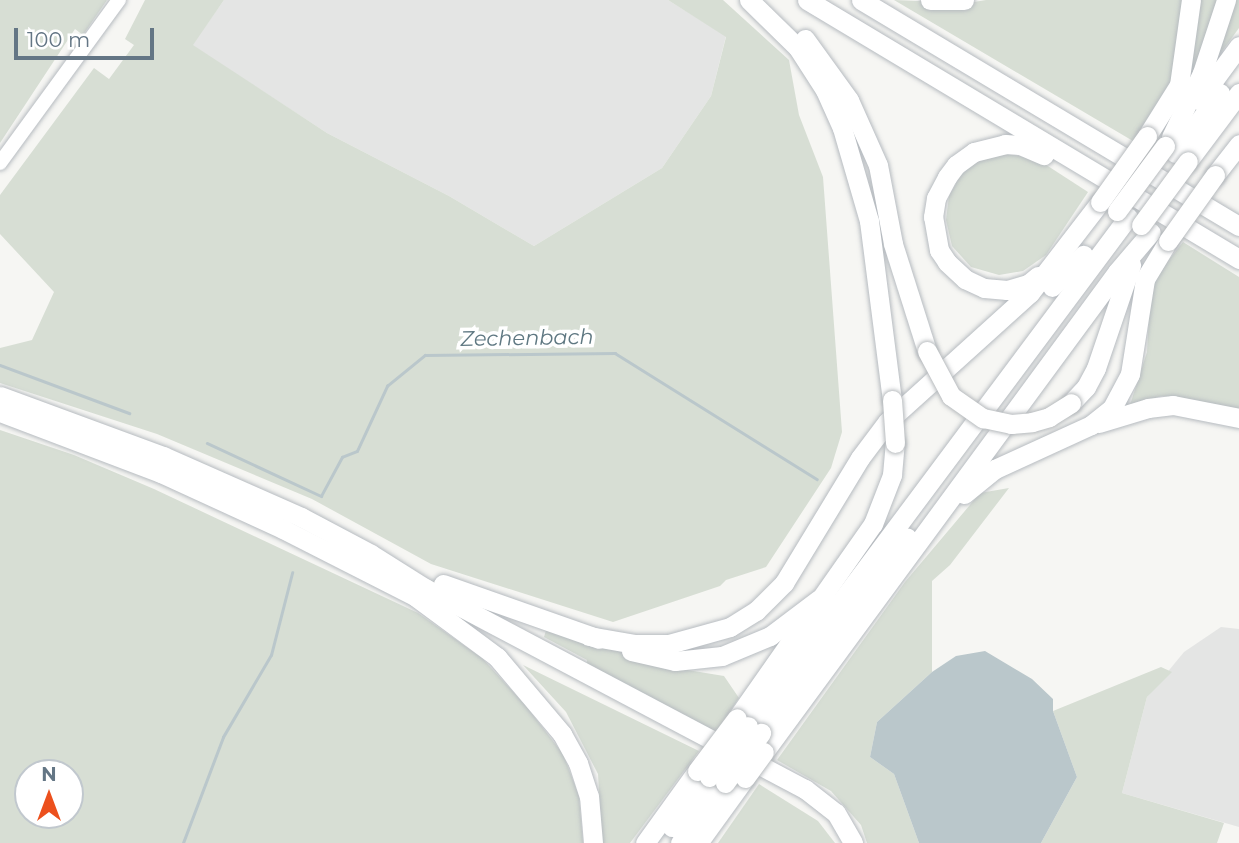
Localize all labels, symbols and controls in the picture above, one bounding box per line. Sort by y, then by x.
scale bar [18,14,158,58]
text: 100 m [27,27,90,52]
water label: Zechenbach [460,324,594,352]
north arrow [14,759,84,829]
text: N [41,763,57,786]

